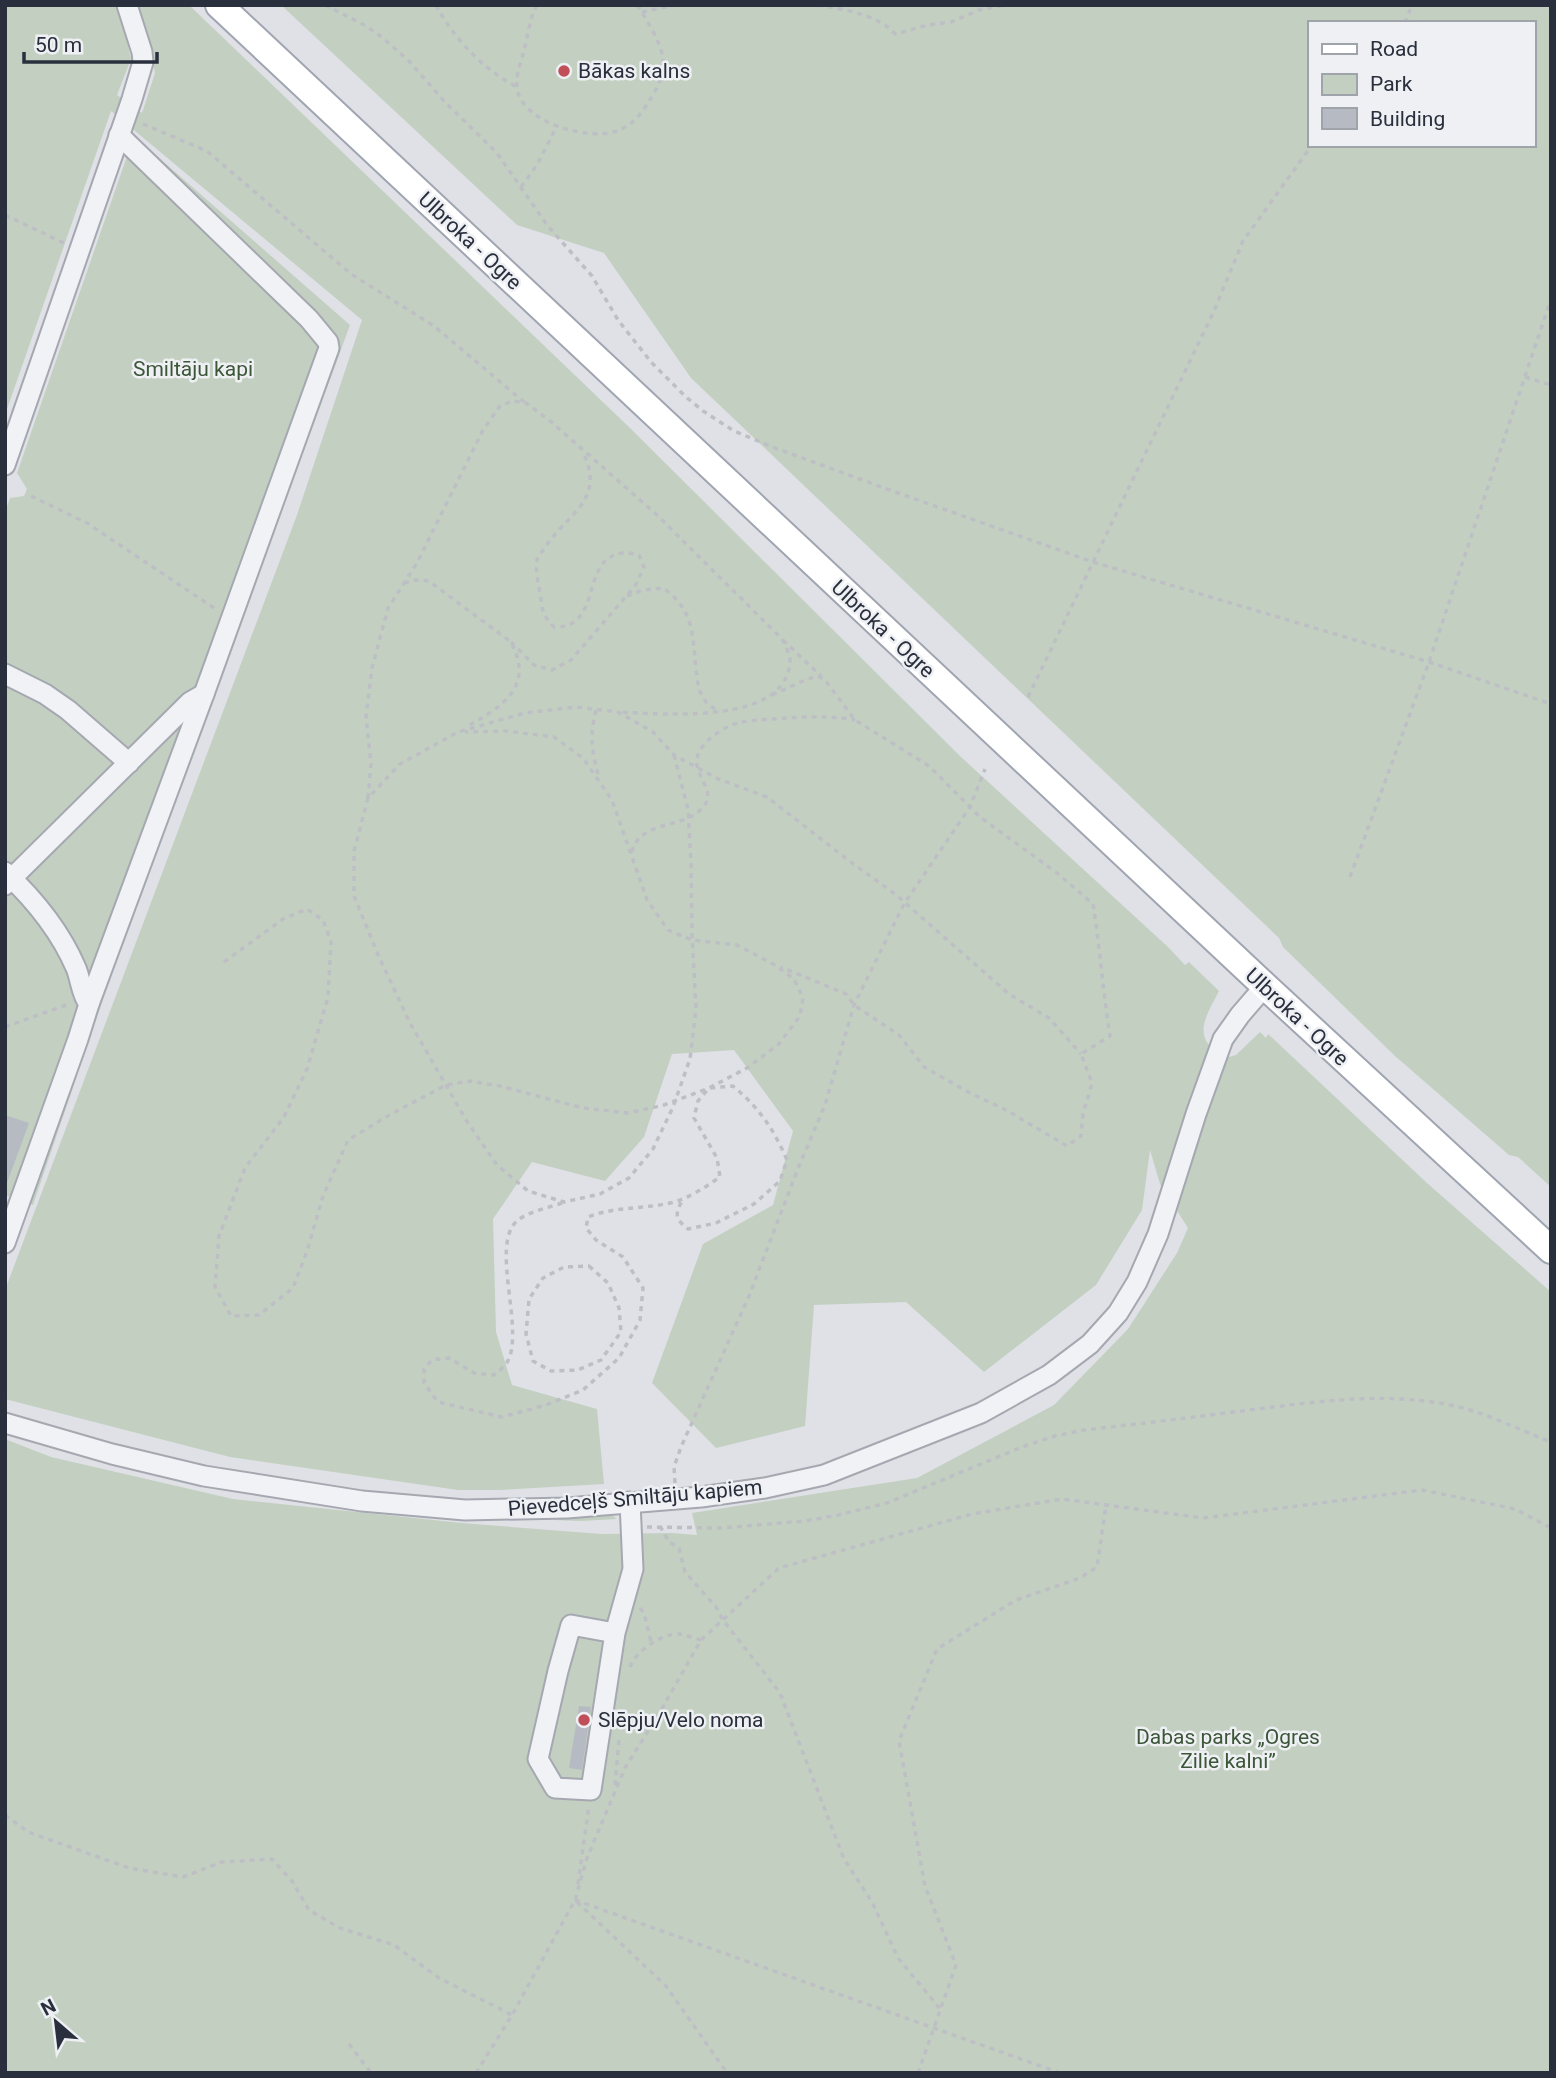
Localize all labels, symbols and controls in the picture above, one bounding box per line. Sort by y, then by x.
scale bar [24,21,158,65]
legend [1308,21,1535,147]
text: 50 m [35,33,82,57]
text: Road [1370,37,1418,61]
place label: Bākas kalns [578,59,690,83]
marker: Bākas kalns [556,63,572,79]
text: Park [1370,72,1413,96]
text: Building [1370,107,1445,131]
street label: Ulbroka - Ogre [414,187,526,295]
park label: Smiltāju kapi [133,357,253,381]
street label: Ulbroka - Ogre [827,575,939,683]
street label: Ulbroka - Ogre [1241,963,1353,1071]
street label: Pievedceļš Smiltāju kapiem [507,1475,763,1521]
place label: Slēpju/Velo noma [598,1708,764,1732]
marker: Slēpju/Velo noma [576,1712,592,1728]
park label: Dabas parks „Ogres Zilie kalni” [1136,1725,1320,1773]
north arrow [21,1987,91,2057]
text: N [37,1994,60,2021]

